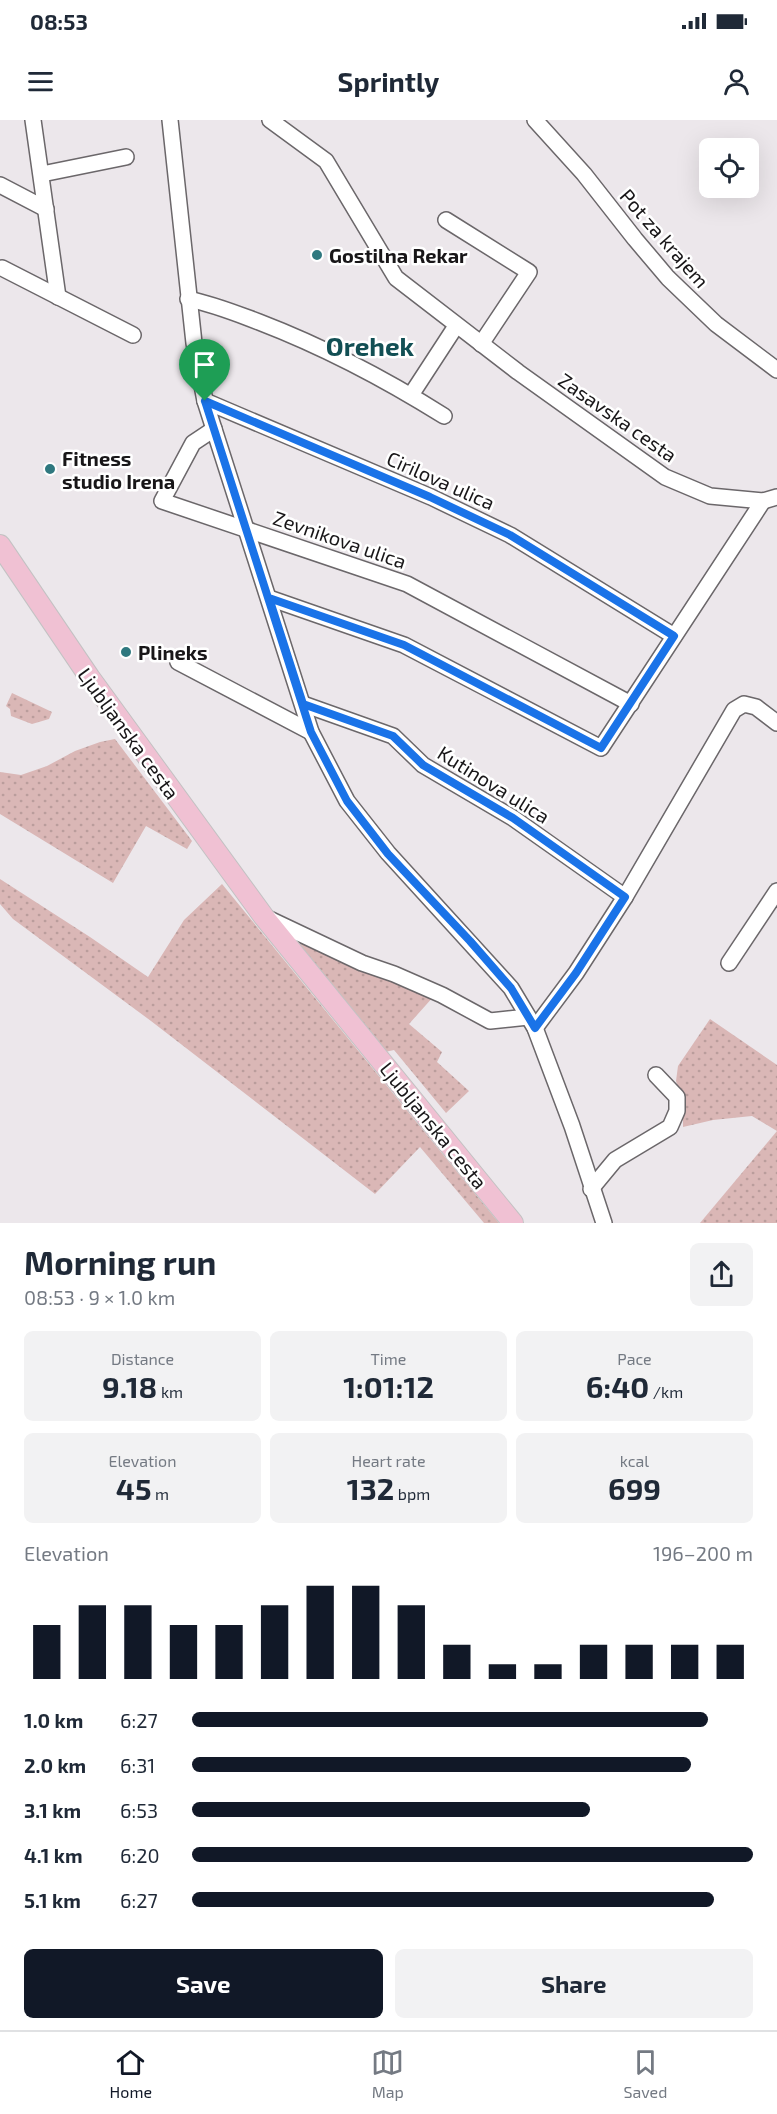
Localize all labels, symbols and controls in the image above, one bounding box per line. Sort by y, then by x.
text: 08:53 [30,8,88,34]
icon: menu [24,65,57,98]
text: Sprintly [338,65,439,97]
icon: person [720,65,753,98]
map controls [699,138,759,198]
button: locate [699,138,759,198]
street label: Pot za krajem [616,184,714,292]
place label: Gostilna Rekar [329,243,468,267]
marker: Gostilna Rekar [310,248,324,262]
district label: Orehek [326,330,415,361]
pin [179,339,230,401]
icon: arrive [188,348,221,381]
street label: Zasavska cesta [554,367,682,467]
place label: Fitness studio Irena [62,446,175,493]
street label: Cirilova ulica [383,446,499,514]
marker: Fitness studio Irena [43,462,57,476]
street label: Zevnikova ulica [270,505,410,573]
place label: Plineks [138,640,208,664]
marker: Plineks [119,645,133,659]
street label: Ljubljanska cesta [73,663,185,803]
street label: Kutinova ulica [434,740,554,828]
street label: Ljubljanska cesta [375,1057,493,1193]
text: Morning run [24,1242,216,1282]
button: share [690,1243,753,1306]
text: 08:53 · 9 × 1.0 km [24,1285,175,1309]
text: Distance [111,1349,174,1368]
text: Time [371,1349,406,1368]
text: Pace [617,1349,652,1368]
text: 9.18 [102,1368,157,1404]
text: 1:01:12 [343,1368,434,1404]
text: 6:40 [586,1368,649,1404]
text: km [157,1382,183,1401]
text: /km [649,1382,683,1401]
text: Elevation [109,1451,176,1470]
text: Heart rate [351,1451,426,1470]
text: kcal [620,1451,649,1470]
text: 45 [116,1470,152,1506]
text: 132 [347,1470,394,1506]
text: 699 [608,1470,661,1506]
text: m [152,1484,169,1503]
text: bpm [394,1484,430,1503]
text: Elevation [24,1541,109,1565]
text: 196–200 m [653,1541,753,1565]
text: 1.0 km [24,1708,83,1732]
text: 6:27 [120,1708,158,1732]
text: 2.0 km [24,1753,86,1777]
text: 6:31 [120,1753,155,1777]
text: 3.1 km [24,1798,81,1822]
text: 6:53 [120,1798,158,1822]
text: 4.1 km [24,1843,83,1867]
text: 6:20 [120,1843,159,1867]
text: 5.1 km [24,1888,81,1912]
text: 6:27 [120,1888,158,1912]
button: Save [24,1949,383,2018]
button: Share [395,1949,753,2018]
tab: Home [110,2046,152,2101]
tab: Map [371,2046,404,2101]
tab: Saved [623,2046,667,2101]

